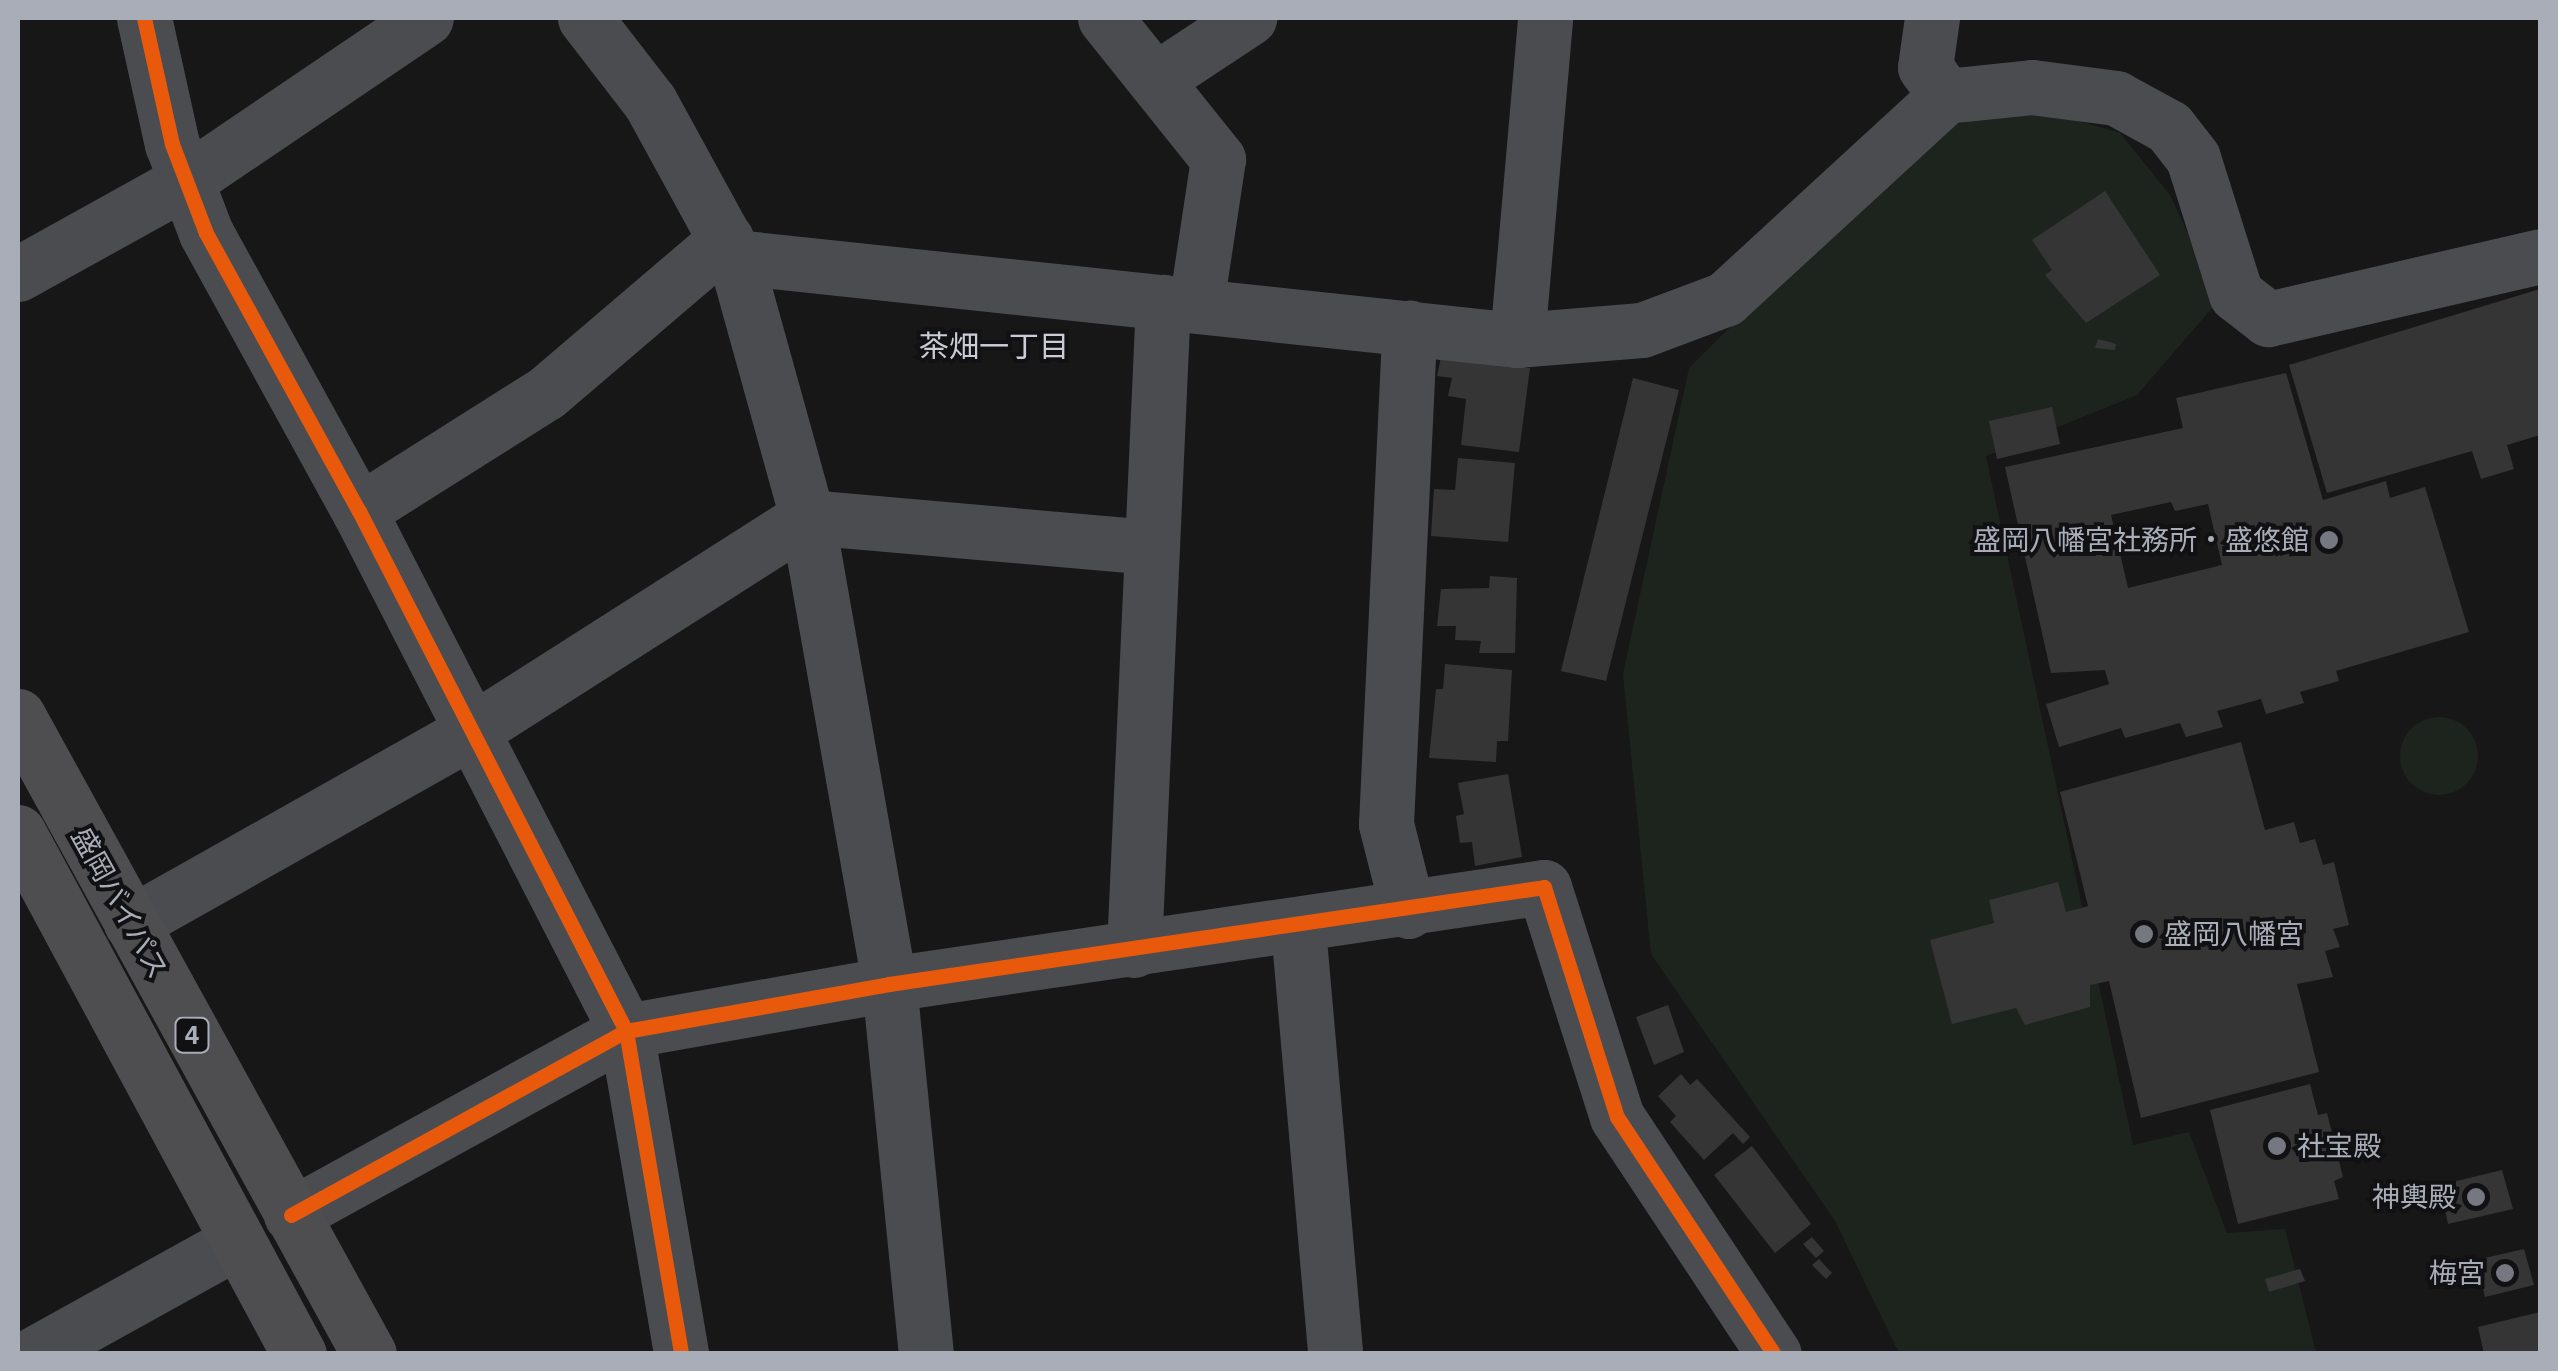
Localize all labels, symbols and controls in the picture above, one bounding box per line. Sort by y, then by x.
district label: 茶畑一丁目 [919,328,1069,364]
place label: 盛岡八幡宮社務所・盛悠館 [1973,523,2309,557]
marker: 盛岡八幡宮社務所・盛悠館 [2318,529,2340,551]
street label: 盛岡バイパス [65,821,175,985]
place label: 盛岡八幡宮 [2164,917,2304,951]
marker: 盛岡八幡宮 [2133,923,2155,945]
road number: 4 [174,1015,210,1055]
place label: 社宝殿 [2297,1129,2381,1163]
marker: 社宝殿 [2266,1135,2288,1157]
place label: 神輿殿 [2372,1180,2456,1214]
marker: 神輿殿 [2465,1186,2487,1208]
place label: 梅宮 [2429,1256,2485,1290]
marker: 梅宮 [2494,1262,2516,1284]

